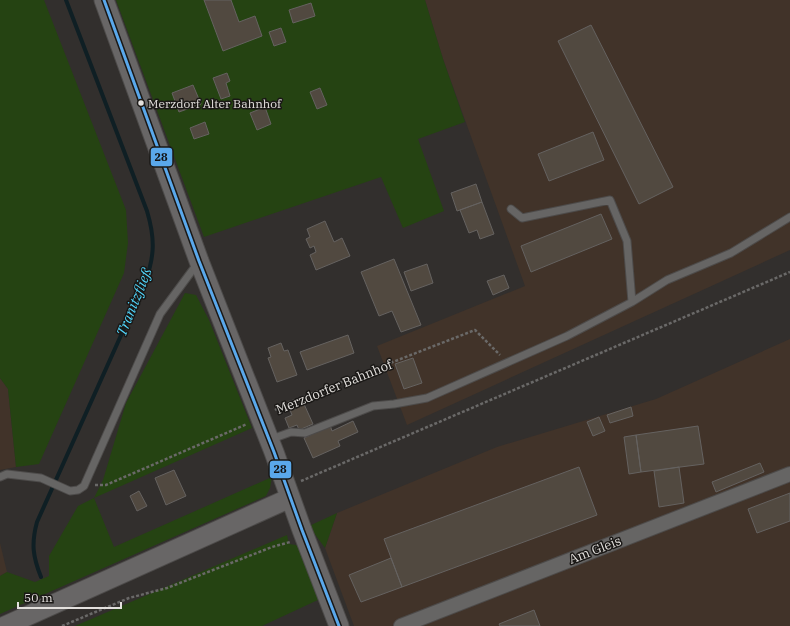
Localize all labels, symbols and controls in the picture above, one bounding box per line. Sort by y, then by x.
place label: Merzdorf Alter Bahnhof [148,96,282,111]
marker: Merzdorf Alter Bahnhof [136,98,146,108]
line badge: 28 [150,147,173,167]
text: 28 [154,150,168,164]
water label: Tranitzfließ [112,265,156,339]
street label: Merzdorfer Bahnhof [273,355,396,418]
line badge: 28 [269,460,292,479]
text: 28 [273,462,287,476]
street label: Am Gleis [566,532,624,568]
scale bar [18,584,121,610]
text: 50 m [24,590,53,605]

